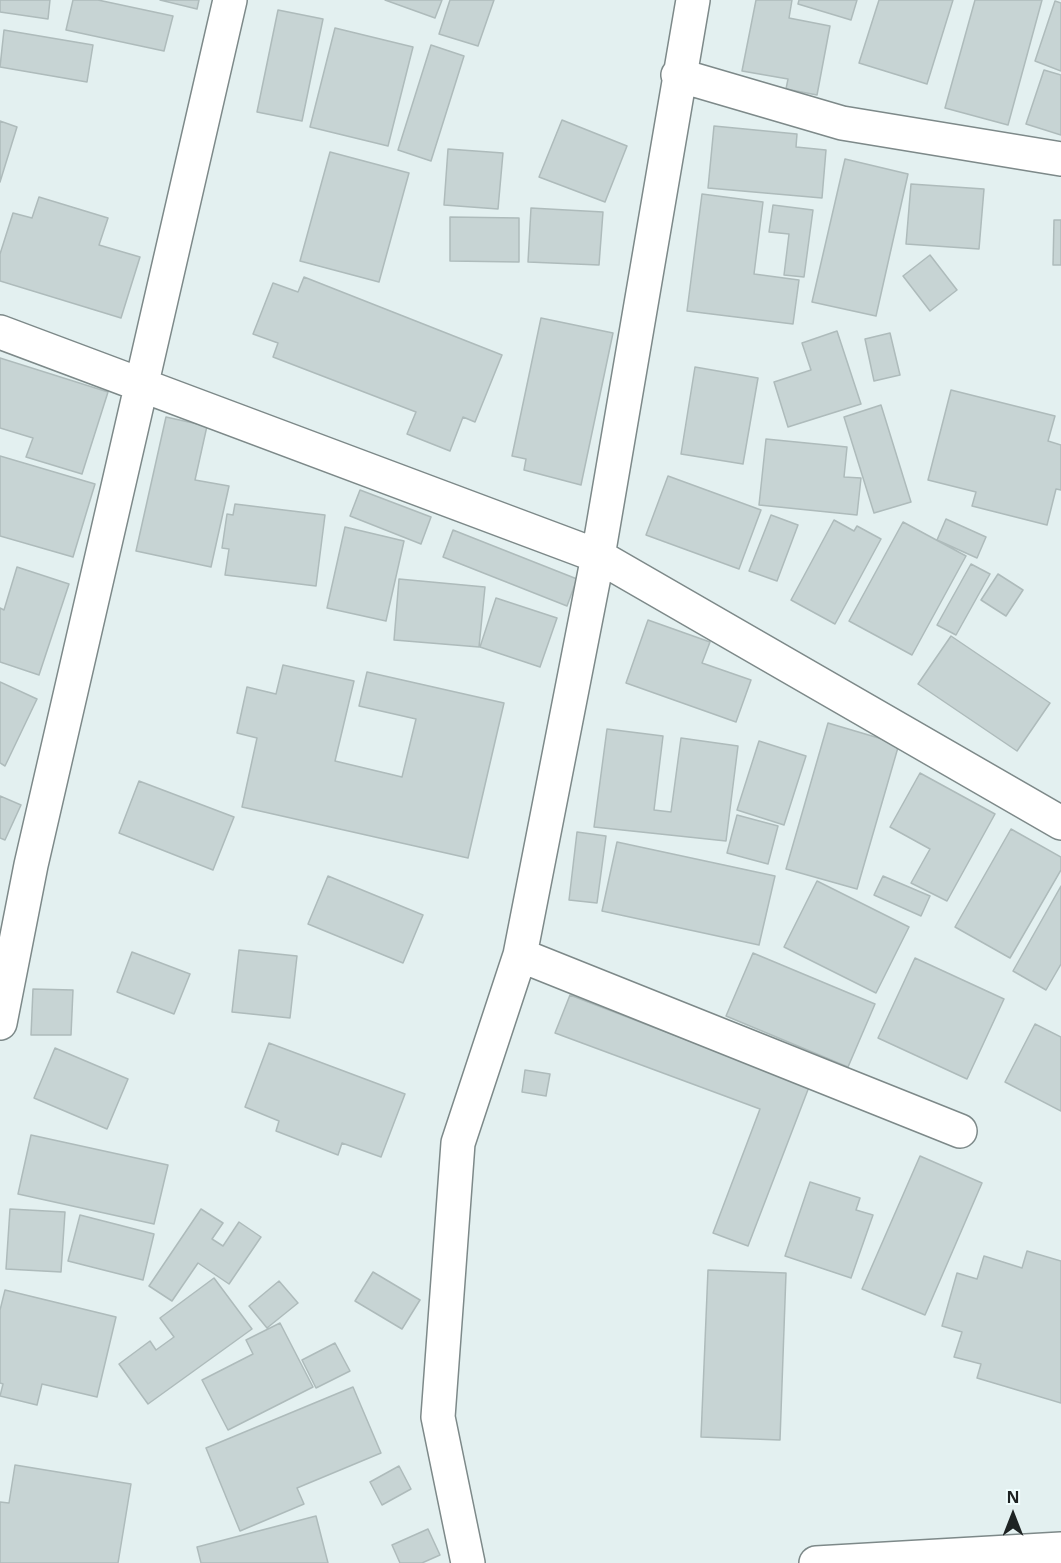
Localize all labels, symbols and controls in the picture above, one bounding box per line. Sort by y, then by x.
north arrow [983,1485,1043,1545]
text: N [1006,1486,1020,1508]

